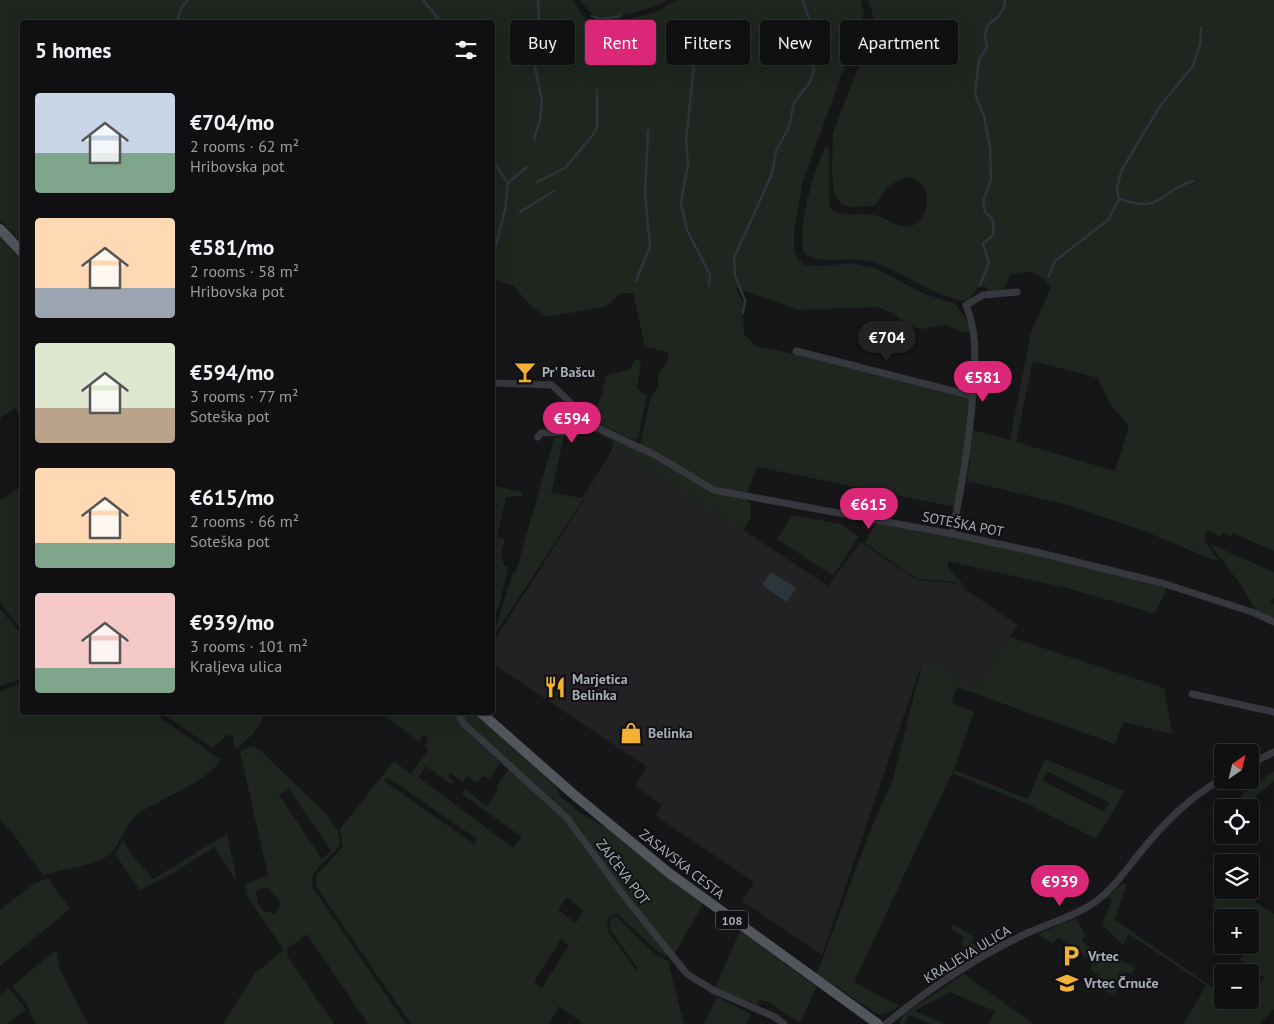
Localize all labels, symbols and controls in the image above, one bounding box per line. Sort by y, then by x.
chip: Buy [510,20,575,65]
chip: Rent [585,20,656,65]
chip: Filters [666,20,750,65]
chip: New [760,20,830,65]
chip: Apartment [840,20,958,65]
icon: filters [452,36,480,64]
text: 5 homes [35,37,111,64]
text: €704/mo [190,109,274,136]
icon: home [75,113,135,173]
text: 2 rooms · 62 m² [190,136,299,156]
text: Hribovska pot [190,156,284,176]
text: €581/mo [190,234,274,261]
icon: home [75,238,135,298]
text: 2 rooms · 58 m² [190,261,299,281]
text: Hribovska pot [190,281,284,301]
pin: €704 [857,320,917,363]
text: €704 [869,327,905,347]
text: €594/mo [190,359,274,386]
bar icon: Pr' Bašcu [512,359,538,385]
pin: €581 [953,360,1013,403]
icon: home [75,363,135,423]
place label: Pr' Bašcu [542,363,595,381]
text: €581 [965,367,1001,387]
text: 3 rooms · 77 m² [190,386,298,406]
pin: €594 [542,402,602,444]
text: Soteška pot [190,406,270,426]
text: €594 [554,408,590,428]
text: €615/mo [190,484,274,511]
icon: home [75,488,135,548]
pin: €615 [839,488,899,530]
text: €615 [851,494,887,514]
street label: SOTEŠKA POT [921,507,1006,541]
text: 2 rooms · 66 m² [190,511,299,531]
text: Soteška pot [190,531,270,551]
text: €939/mo [190,609,274,636]
icon: home [75,613,135,673]
text: 3 rooms · 101 m² [190,636,308,656]
text: Kraljeva ulica [190,656,282,676]
place label: Marjetica Belinka [572,670,628,704]
restaurant icon: Marjetica Belinka [542,674,568,700]
shop icon: Belinka [618,720,644,746]
place label: Belinka [648,724,693,742]
north arrow [1214,744,1259,789]
map controls [1214,744,1259,1009]
button: locate [1214,799,1259,844]
street label: ZASAVSKA CESTA [636,825,729,903]
street label: ZAJČEVA POT [592,835,654,909]
button: layers [1214,854,1259,899]
pin: €939 [1030,864,1090,907]
text: €939 [1042,871,1078,891]
button: + [1214,909,1259,954]
road number: 108 [716,910,748,930]
street label: KRALJEVA ULICA [920,921,1015,987]
parking icon: Vrtec [1058,943,1084,969]
place label: Vrtec [1087,947,1119,965]
button: − [1214,964,1259,1009]
school or university icon: Vrtec Črnuče [1054,970,1080,996]
place label: Vrtec Črnuče [1083,974,1159,992]

